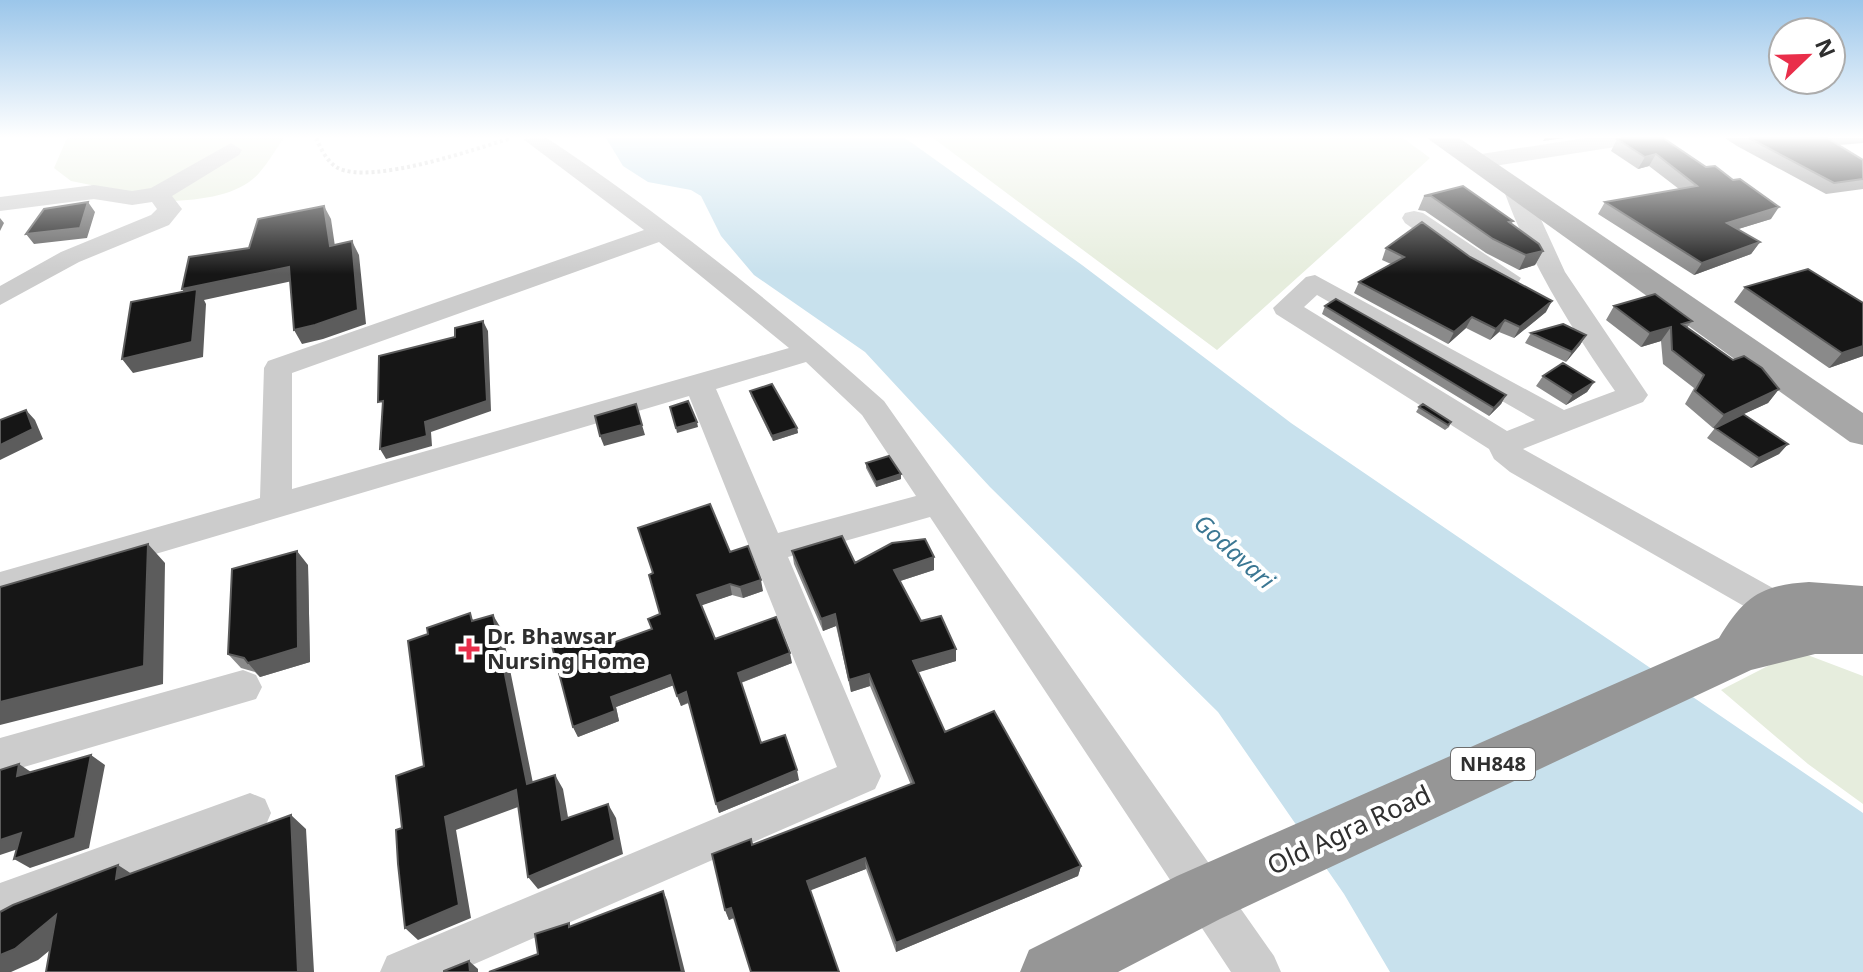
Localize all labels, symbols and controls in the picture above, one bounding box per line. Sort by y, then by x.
north arrow [1767,16,1847,96]
text: N [1809,34,1844,62]
water label: Godavari [1188,506,1283,596]
place label: Dr. Bhawsar Nursing Home [487,620,646,675]
marker: Dr. Bhawsar Nursing Home [458,638,480,660]
road number: NH848 [1451,748,1535,780]
street label: Old Agra Road [1261,776,1436,883]

